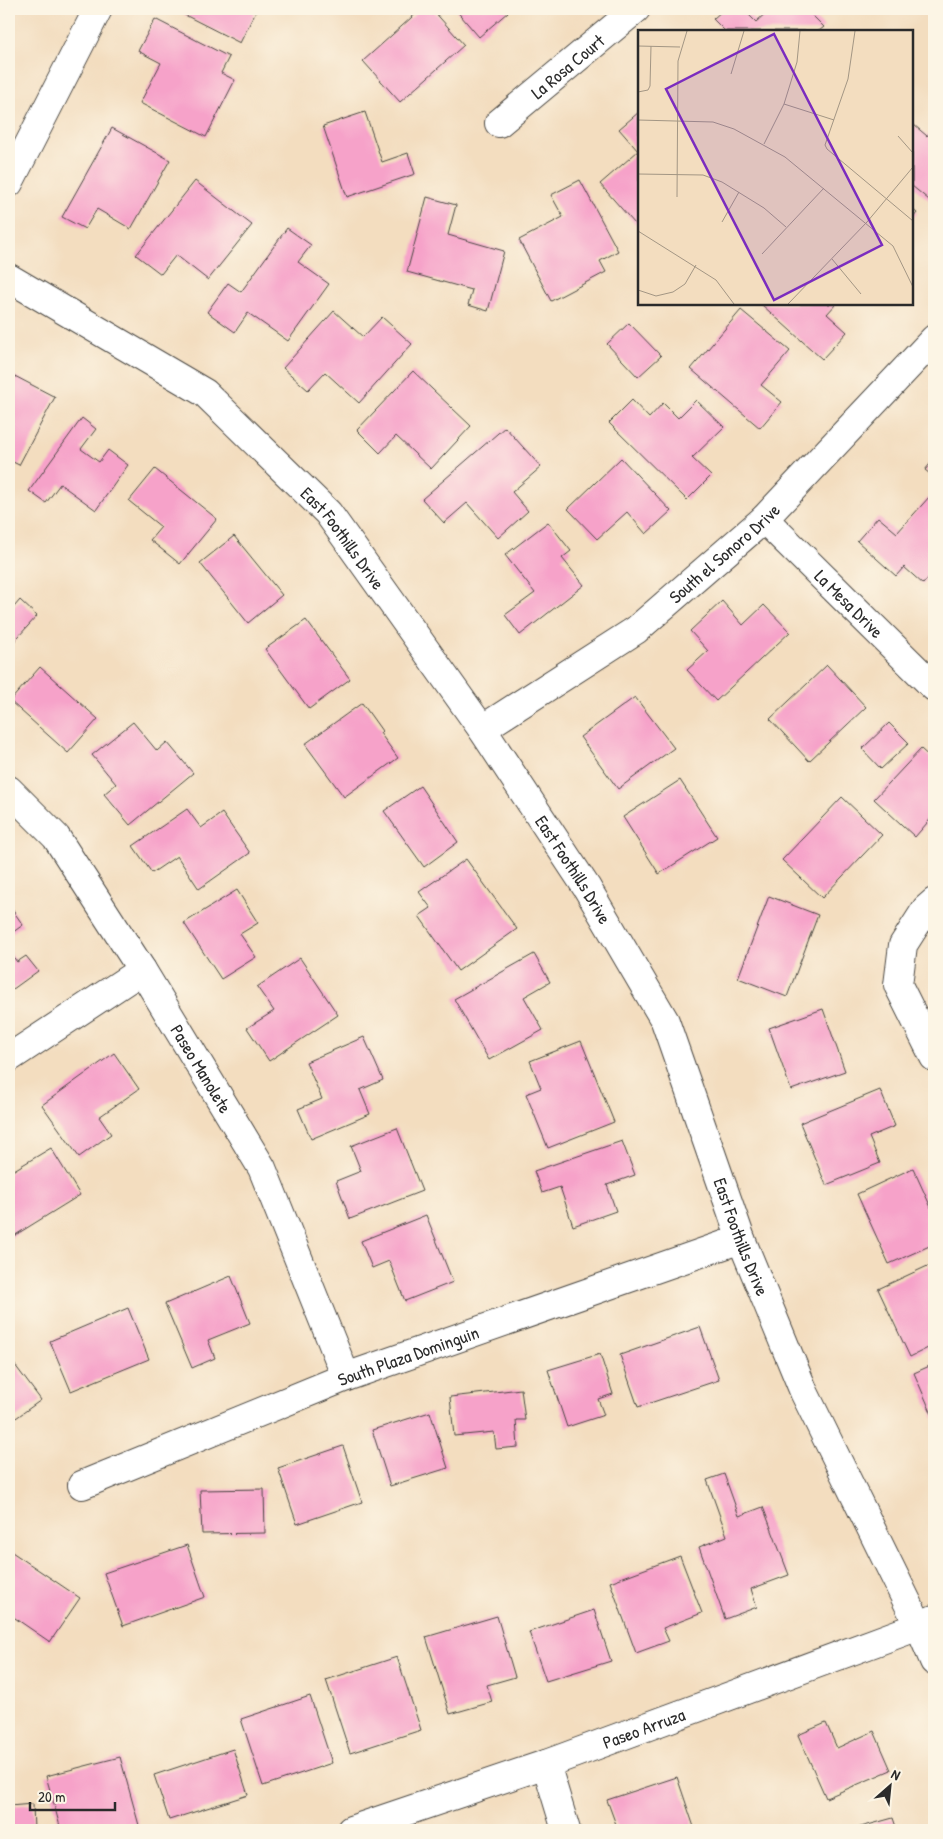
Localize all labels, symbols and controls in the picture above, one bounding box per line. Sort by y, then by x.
street label: La Rosa Court [525,27,610,104]
inset map [638,30,913,305]
street label: East Foothills Drive [296,481,391,594]
street label: South el Sonoro Drive [663,498,785,609]
street label: La Mesa Drive [809,564,889,643]
street label: East Foothills Drive [530,810,618,928]
street label: Paseo Manolete [165,1019,238,1118]
street label: East Foothills Drive [708,1174,775,1299]
street label: South Plaza Dominguin [334,1319,482,1392]
street label: Paseo Arruza [599,1701,688,1754]
north arrow [866,1762,916,1812]
text: N [888,1764,904,1784]
scale bar [30,1779,115,1811]
text: 20 m [38,1786,65,1807]

